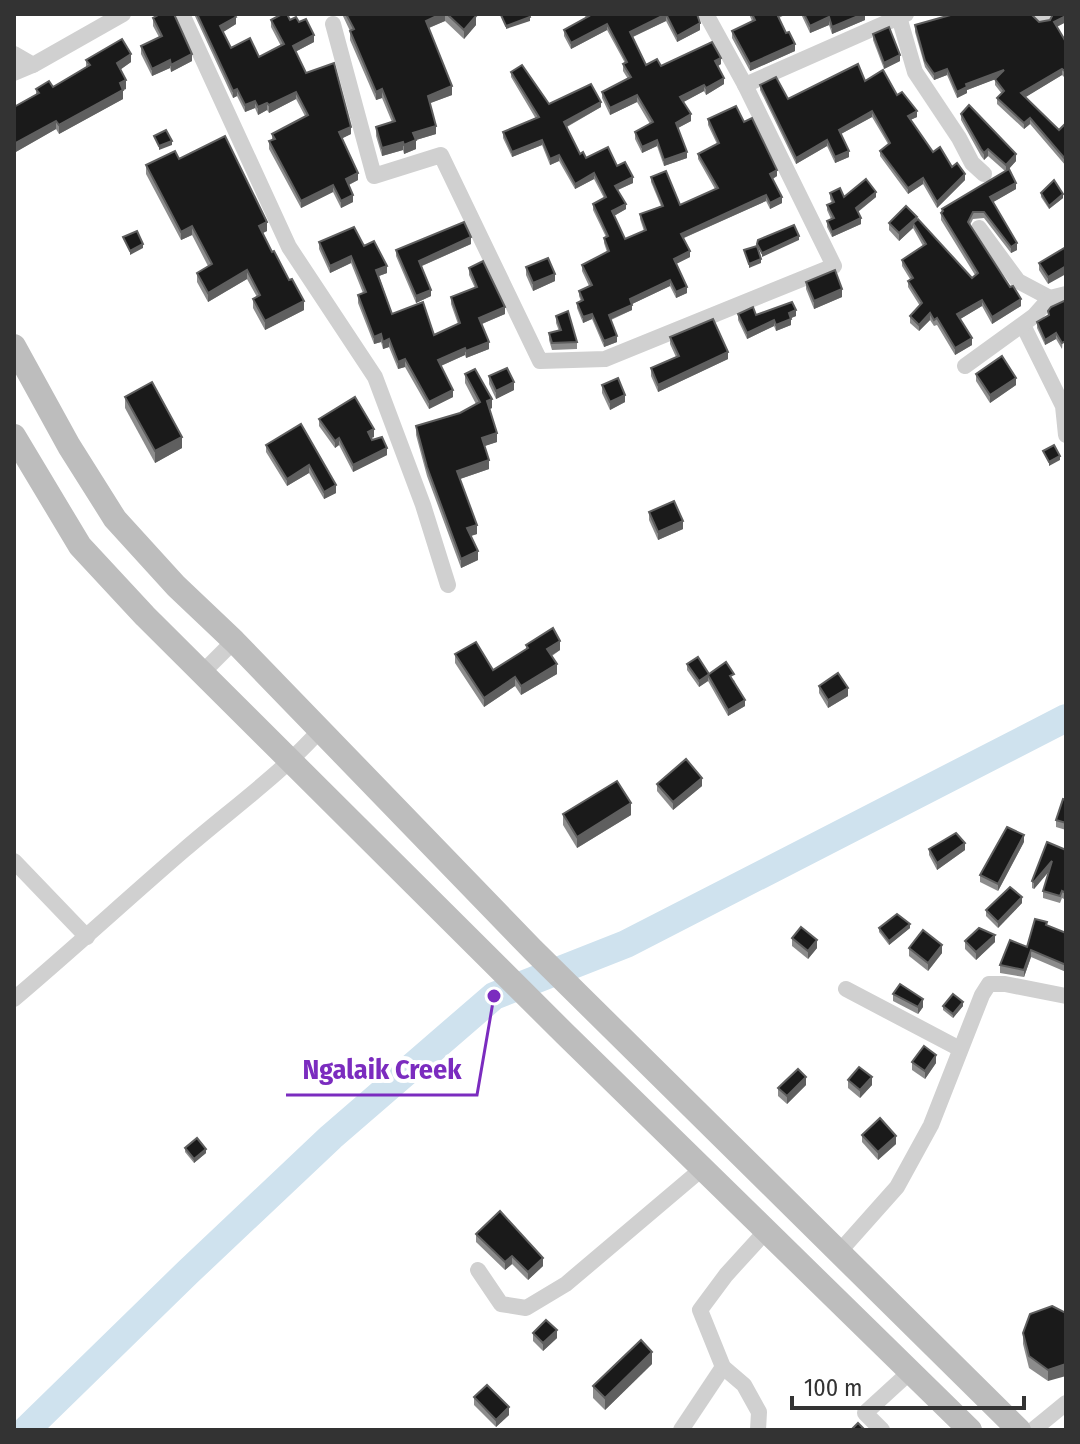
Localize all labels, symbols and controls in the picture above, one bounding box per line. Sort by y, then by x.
callout: Ngalaik Creek [286,1043,477,1095]
text: Ngalaik Creek [303,1053,462,1086]
scale bar [792,1360,1024,1410]
text: 100 m [804,1374,862,1402]

